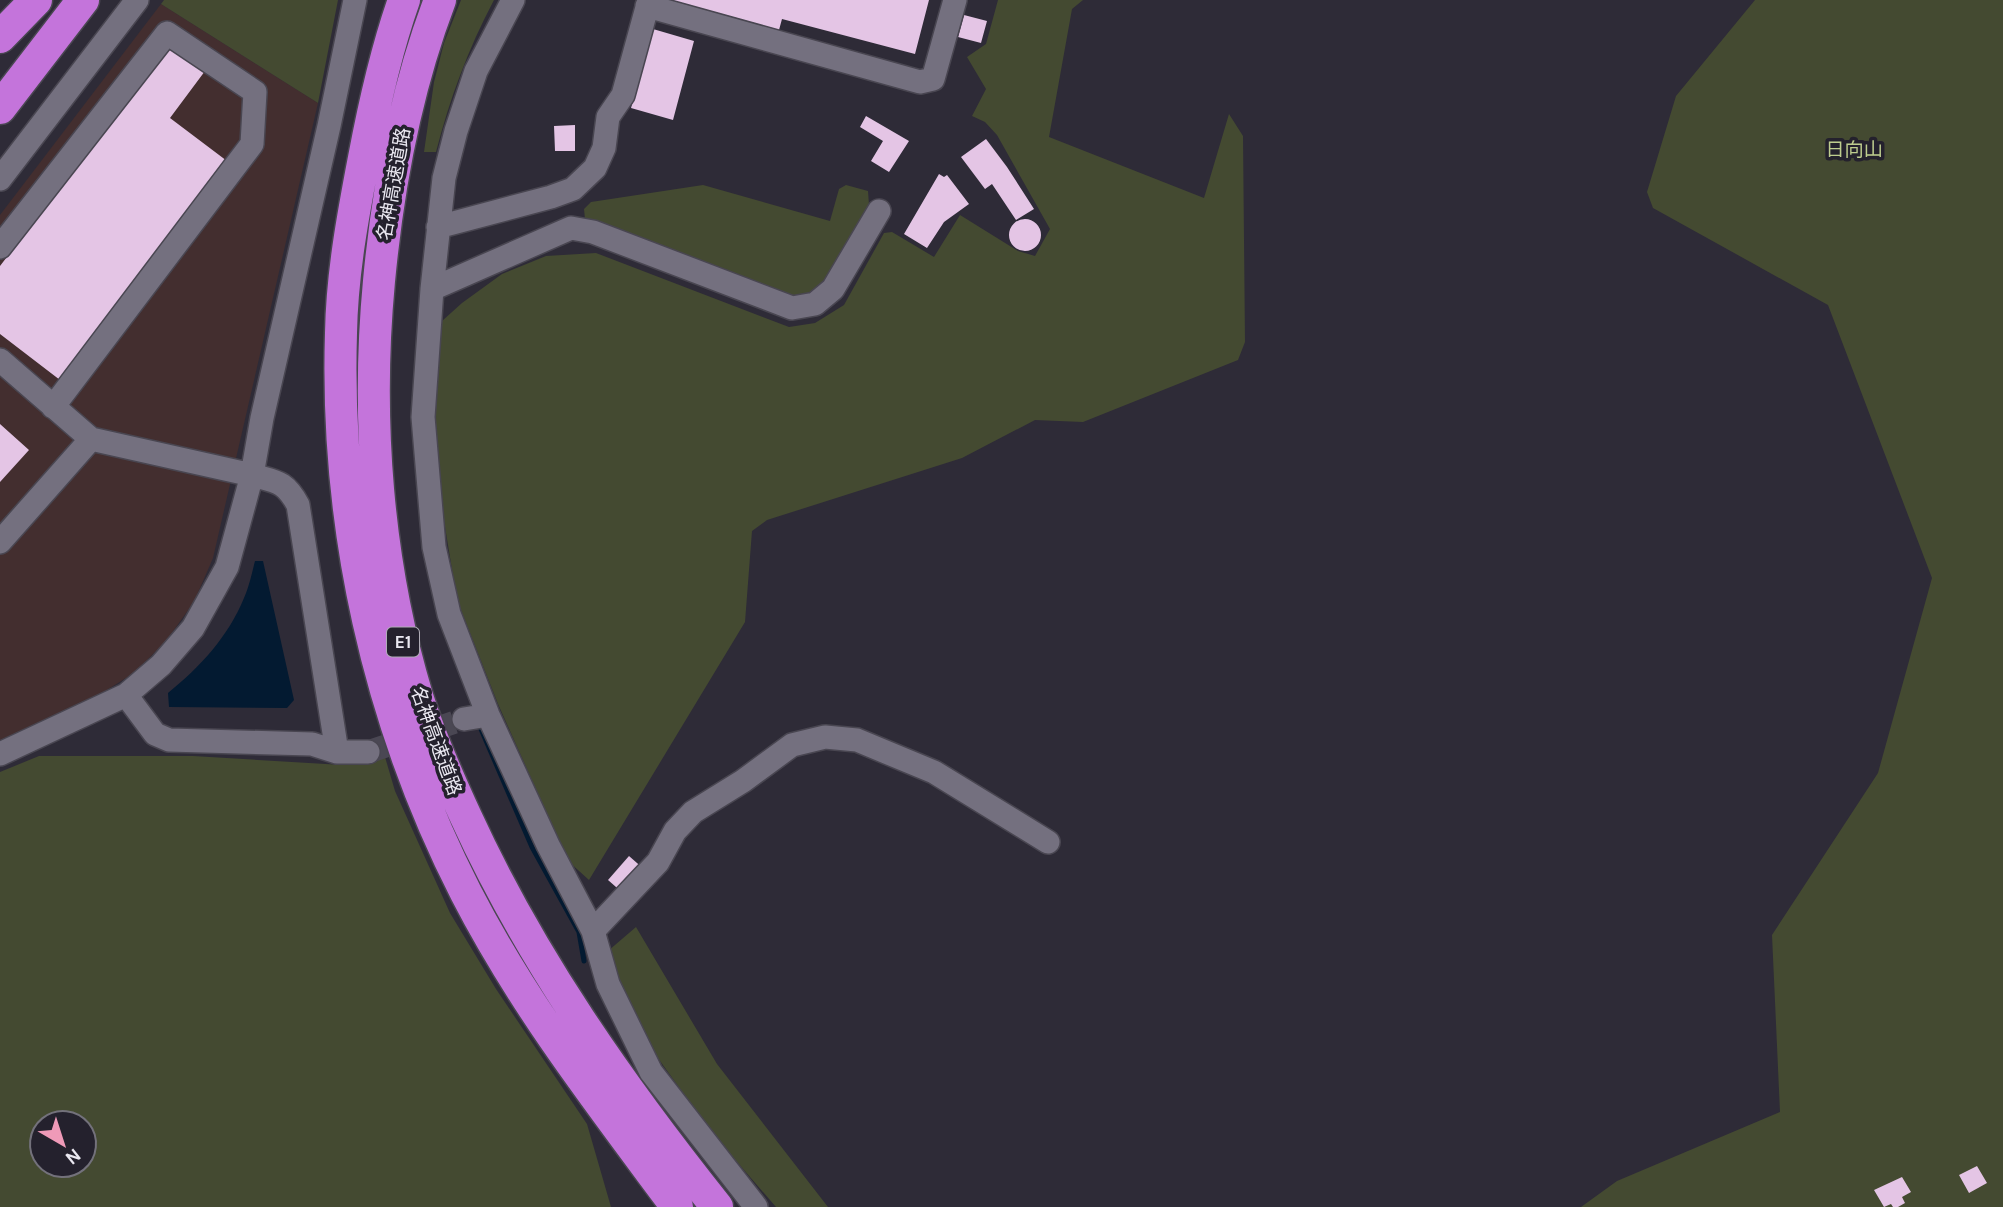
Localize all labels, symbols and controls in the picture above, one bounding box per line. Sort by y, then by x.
street label: 名神高速道路 [373,126,415,242]
park label: 日向山 [1825,139,1883,161]
road number: E1 [387,628,419,656]
street label: 名神高速道路 [406,684,466,798]
north arrow [28,1109,98,1179]
text: N [61,1144,85,1169]

